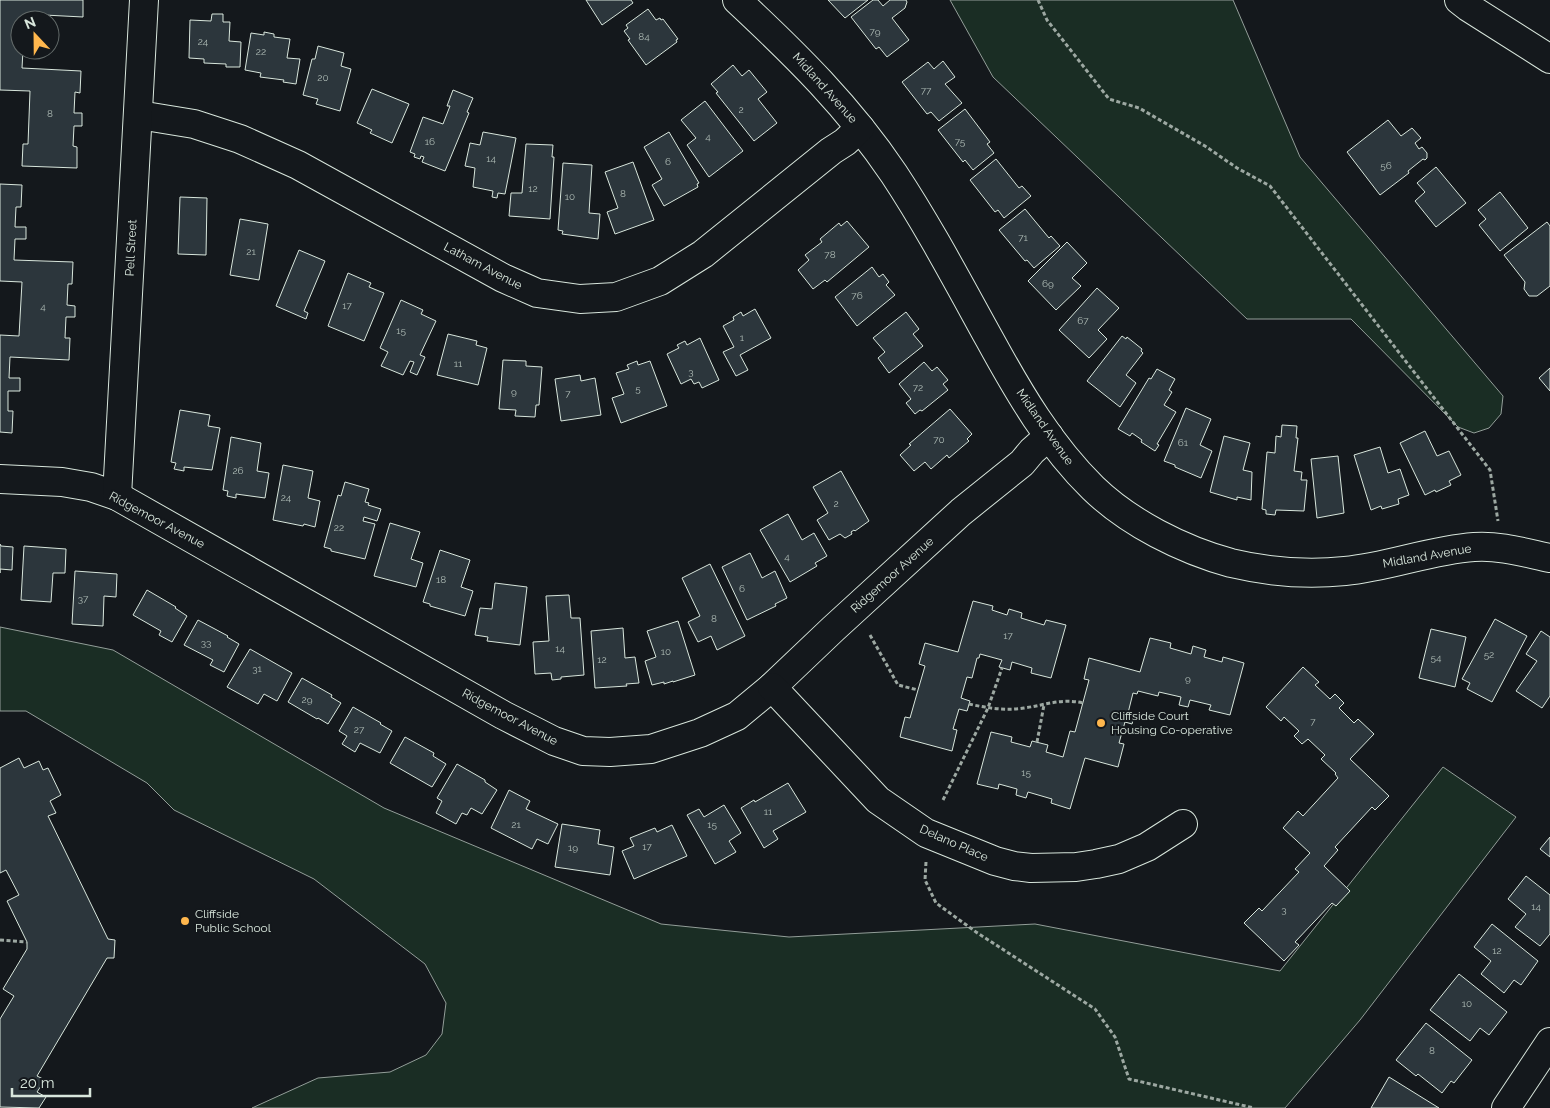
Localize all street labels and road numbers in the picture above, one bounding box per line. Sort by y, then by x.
street label: Midland Avenue [790,50,860,126]
street label: Pell Street [123,219,139,277]
street label: Latham Avenue [441,239,525,293]
street label: Midland Avenue [1014,386,1076,468]
street label: Ridgemoor Avenue [107,489,207,551]
street label: Ridgemoor Avenue [848,534,936,616]
street label: Midland Avenue [1382,541,1472,571]
street label: Ridgemoor Avenue [460,686,560,748]
street label: Delano Place [918,822,990,864]

